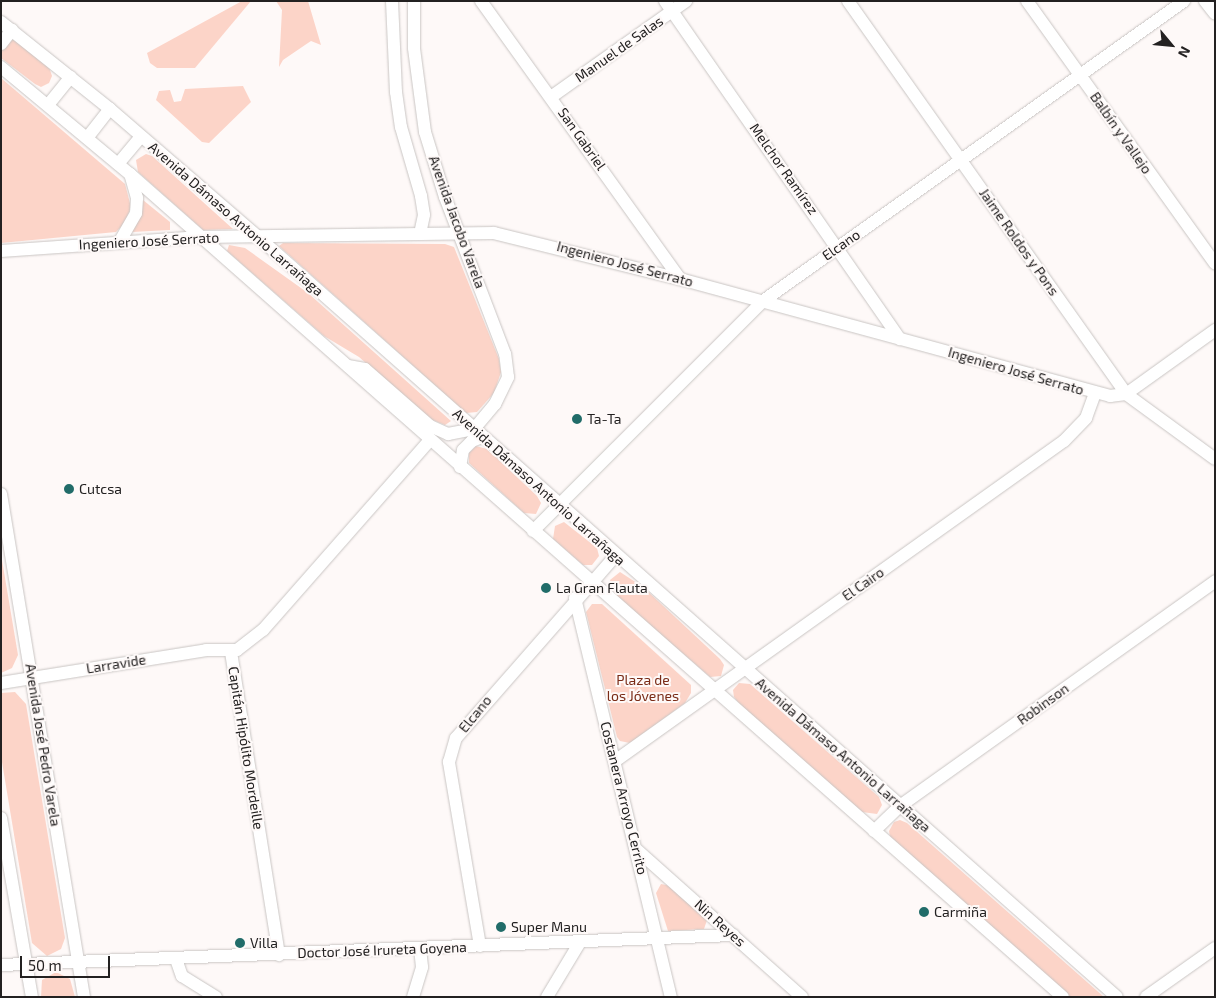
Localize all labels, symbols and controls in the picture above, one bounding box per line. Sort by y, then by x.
street label: Manuel de Salas [572,12,666,86]
north arrow [1146,20,1196,70]
text: N [1175,44,1195,61]
street label: Balbín y Vallejo [1086,89,1156,177]
street label: San Gabriel [554,105,610,173]
street label: Melchor Ramírez [746,120,822,218]
street label: Avenida Dámaso Antonio Larrañaga [145,138,327,300]
street label: Avenida Jacobo Varela [425,153,489,291]
street label: Jaime Roldos y Pons [976,185,1062,299]
street label: Elcano [819,226,863,264]
street label: Ingeniero José Serrato [78,229,220,253]
street label: Ingeniero José Serrato [555,238,695,290]
street label: Ingeniero José Serrato [946,344,1086,398]
street label: Avenida Dámaso Antonio Larrañaga [449,405,629,569]
place label: Ta-Ta [587,411,622,427]
marker: Ta-Ta [571,413,583,425]
place label: Cutcsa [79,481,122,497]
marker: Cutcsa [63,483,75,495]
street label: El Cairo [839,563,887,605]
place label: La Gran Flauta [556,580,648,596]
marker: La Gran Flauta [540,582,552,594]
street label: Larravide [85,651,147,677]
street label: Avenida José Pedro Varela [22,662,64,828]
street label: Capitán Hipólito Mordeille [225,665,267,831]
park label: Plaza de los Jóvenes [607,672,679,704]
street label: Avenida Dámaso Antonio Larrañaga [752,674,934,836]
street label: Robinson [1014,680,1072,728]
street label: Elcano [455,692,495,736]
street label: Costanera Arroyo Cerrito [597,719,651,877]
street label: Nin Reyes [691,896,749,950]
place label: Carmiña [934,904,987,920]
marker: Carmiña [918,906,930,918]
place label: Super Manu [511,919,587,935]
marker: Super Manu [495,921,507,933]
place label: Villa [250,935,278,951]
marker: Villa [234,937,246,949]
street label: Doctor José Irureta Goyena [297,939,467,961]
scale bar [22,946,112,978]
text: 50 m [28,956,62,974]

